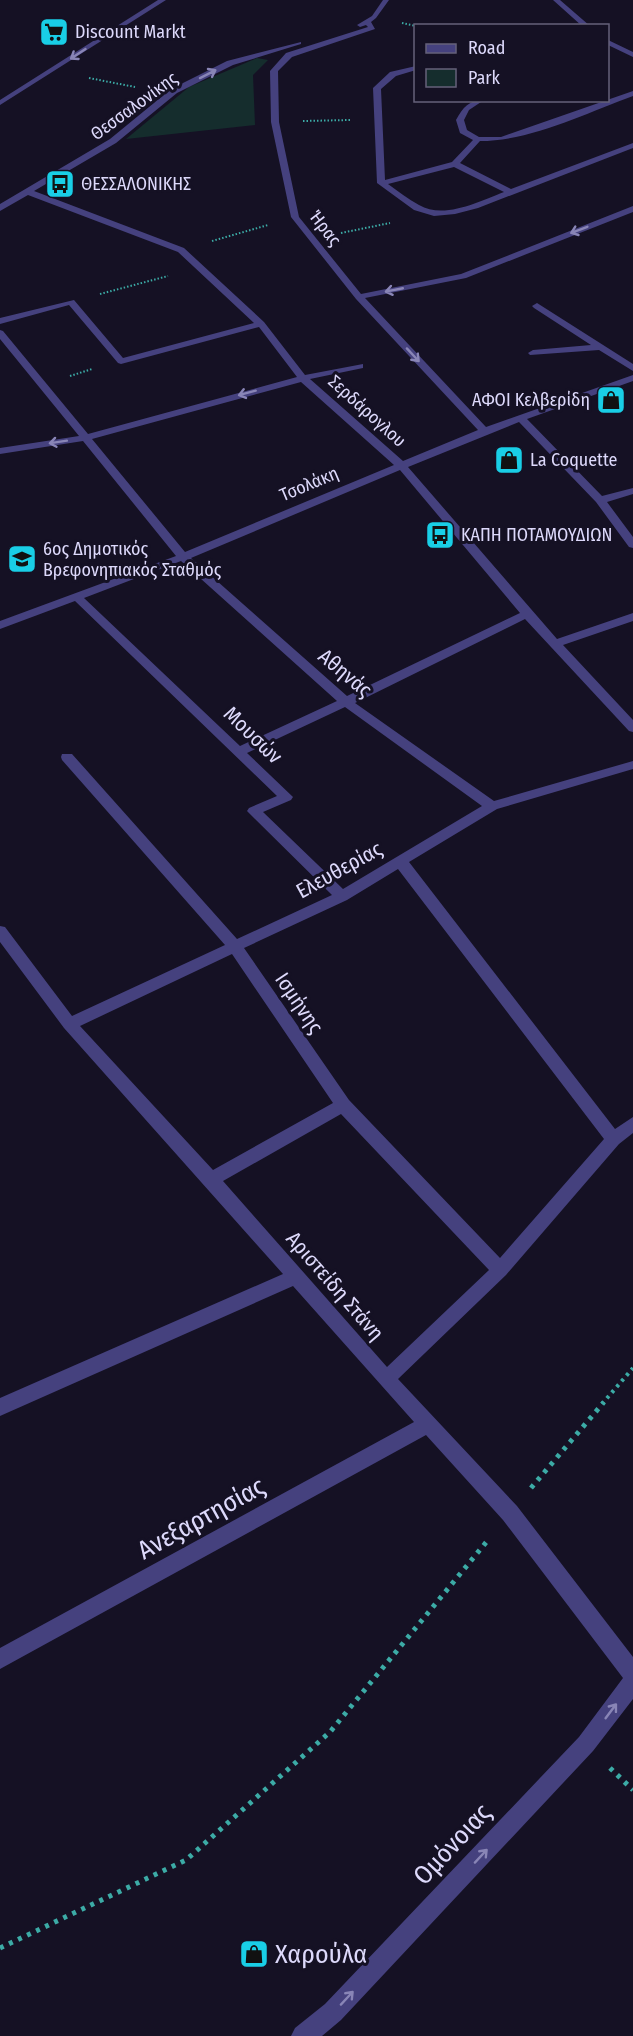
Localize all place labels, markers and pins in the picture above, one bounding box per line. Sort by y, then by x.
supermarket icon: Discount Markt [38,16,70,48]
place label: Discount Markt [75,21,186,43]
bus stop icon: ΘΕΣΣΑΛΟΝΙΚΗΣ [44,168,76,200]
place label: ΘΕΣΣΑΛΟΝΙΚΗΣ [81,173,191,195]
shop icon: ΑΦΟΙ Κελβερίδη [595,384,627,416]
place label: ΑΦΟΙ Κελβερίδη [472,389,590,411]
shop icon: La Coquette [493,444,525,476]
place label: La Coquette [530,449,618,471]
bus stop icon: ΚΑΠΗ ΠΟΤΑΜΟΥΔΙΩΝ [424,519,456,551]
place label: ΚΑΠΗ ΠΟΤΑΜΟΥΔΙΩΝ [461,524,612,546]
place label: 6ος Δημοτικός Βρεφονηπιακός Σταθμός [43,538,222,581]
school or university icon: 6ος Δημοτικός Βρεφονηπιακός Σταθμός [6,543,38,575]
shop icon: Χαρούλα [238,1938,270,1970]
place label: Χαρούλα [275,1939,367,1970]

